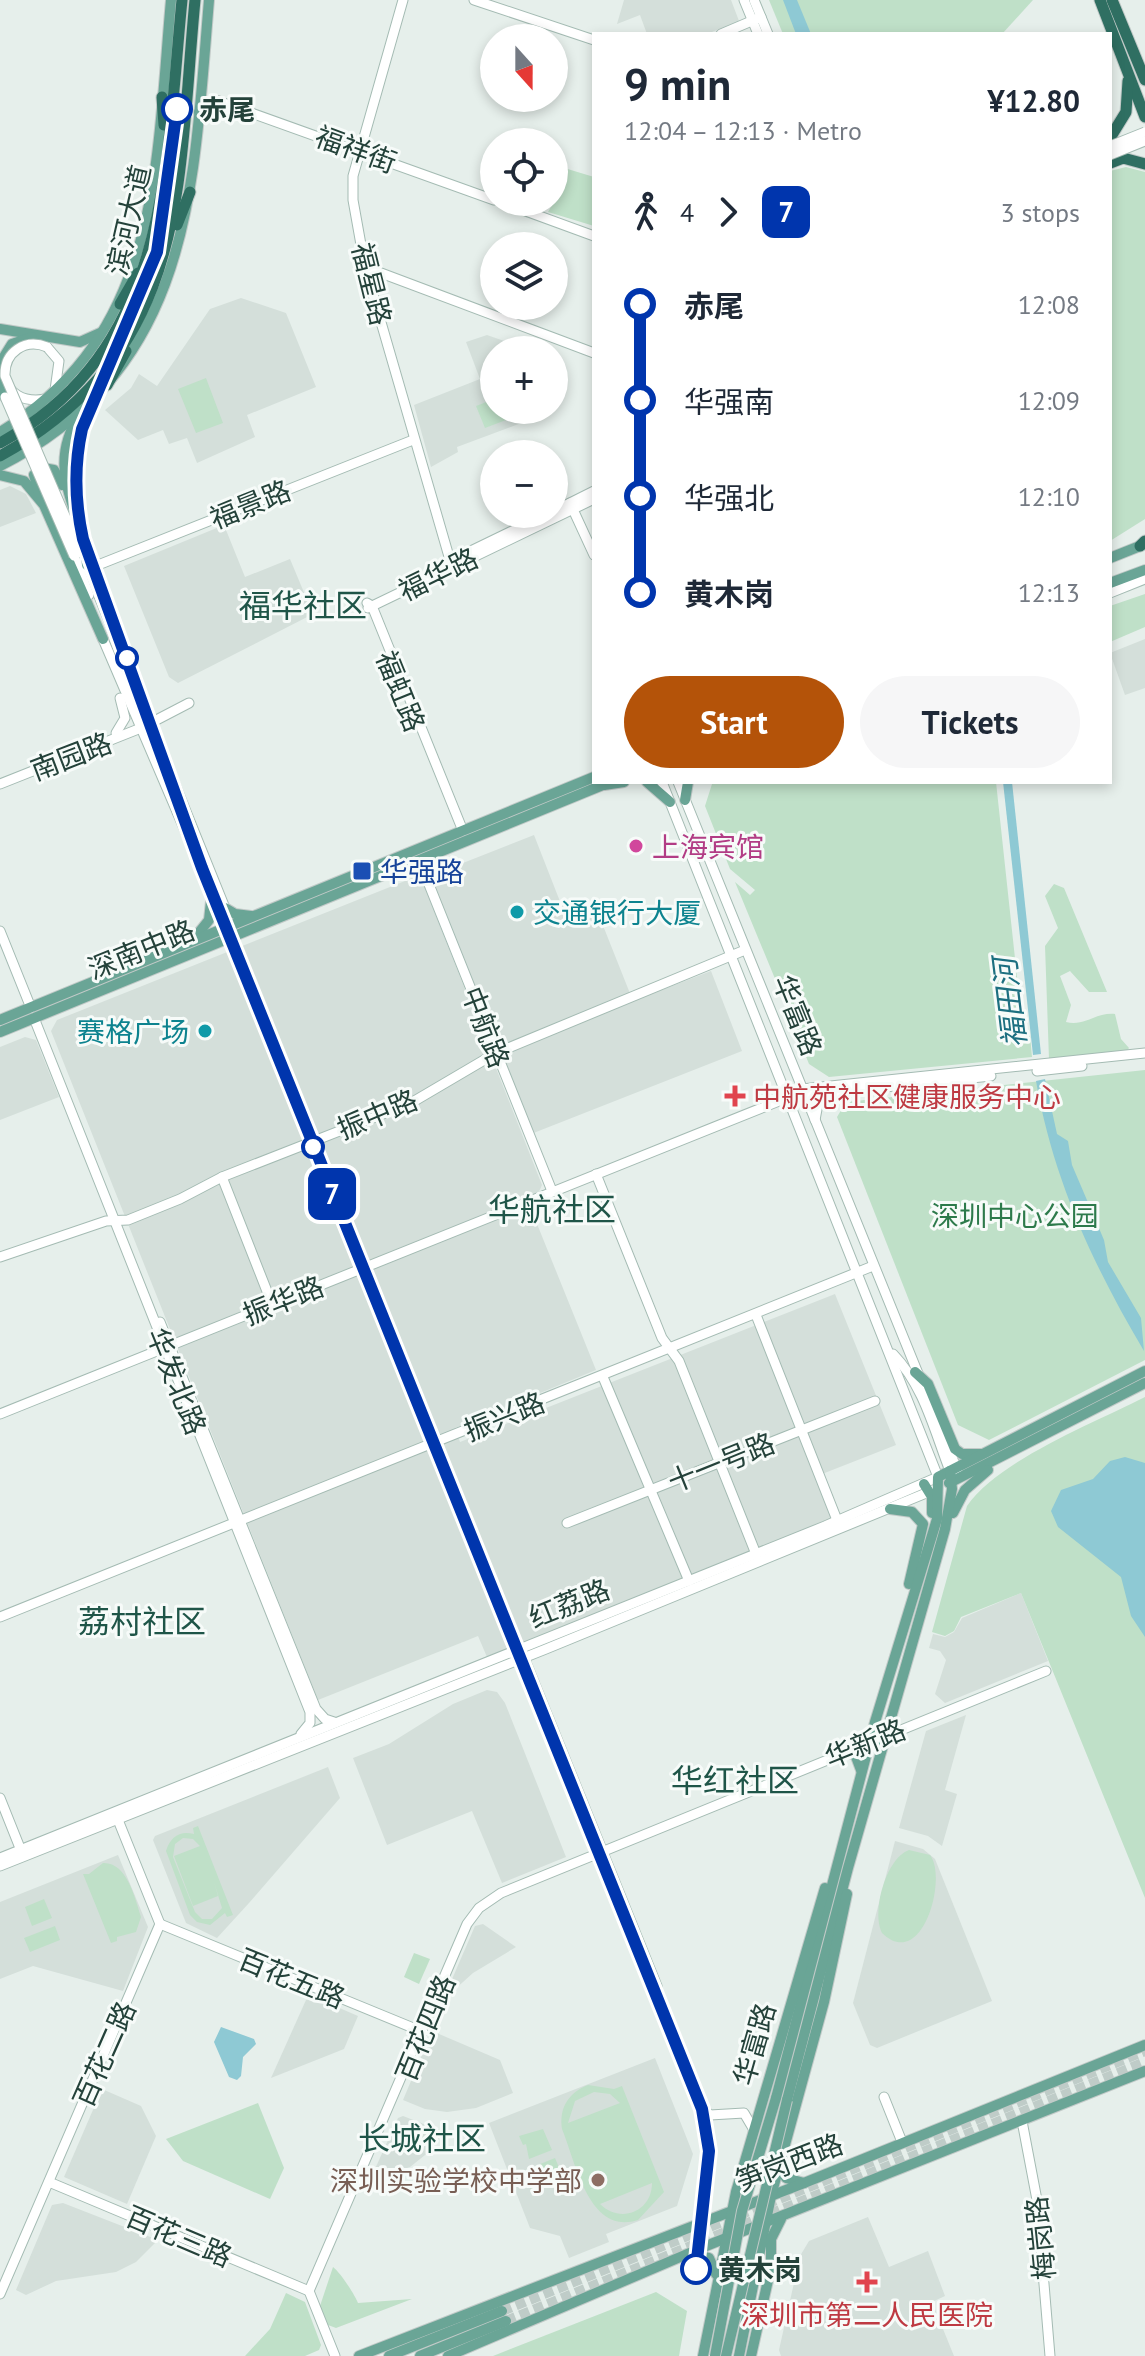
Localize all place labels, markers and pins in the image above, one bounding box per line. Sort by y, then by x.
place label: 赤尾 [199,91,255,128]
marker: 赤尾 [162,94,192,124]
unlabelled marker [116,647,138,669]
place label: 上海宾馆 [652,828,764,865]
marker: 上海宾馆 [627,837,645,855]
place label: 华强路 [380,853,464,890]
marker: 华强路 [351,860,373,882]
place label: 交通银行大厦 [533,894,701,931]
marker: 交通银行大厦 [508,903,526,921]
place label: 赛格广场 [77,1013,189,1050]
marker: 赛格广场 [196,1022,214,1040]
place label: 中航苑社区健康服务中心 [753,1078,1061,1115]
marker: 中航苑社区健康服务中心 [724,1085,746,1107]
unlabelled marker [302,1136,324,1158]
place label: 深圳实验学校中学部 [330,2162,582,2199]
marker: 深圳实验学校中学部 [589,2171,607,2189]
place label: 黄木岗 [718,2251,802,2288]
marker: 黄木岗 [681,2254,711,2284]
marker: 深圳市第二人民医院 [856,2271,878,2293]
place label: 深圳市第二人民医院 [741,2296,993,2333]

